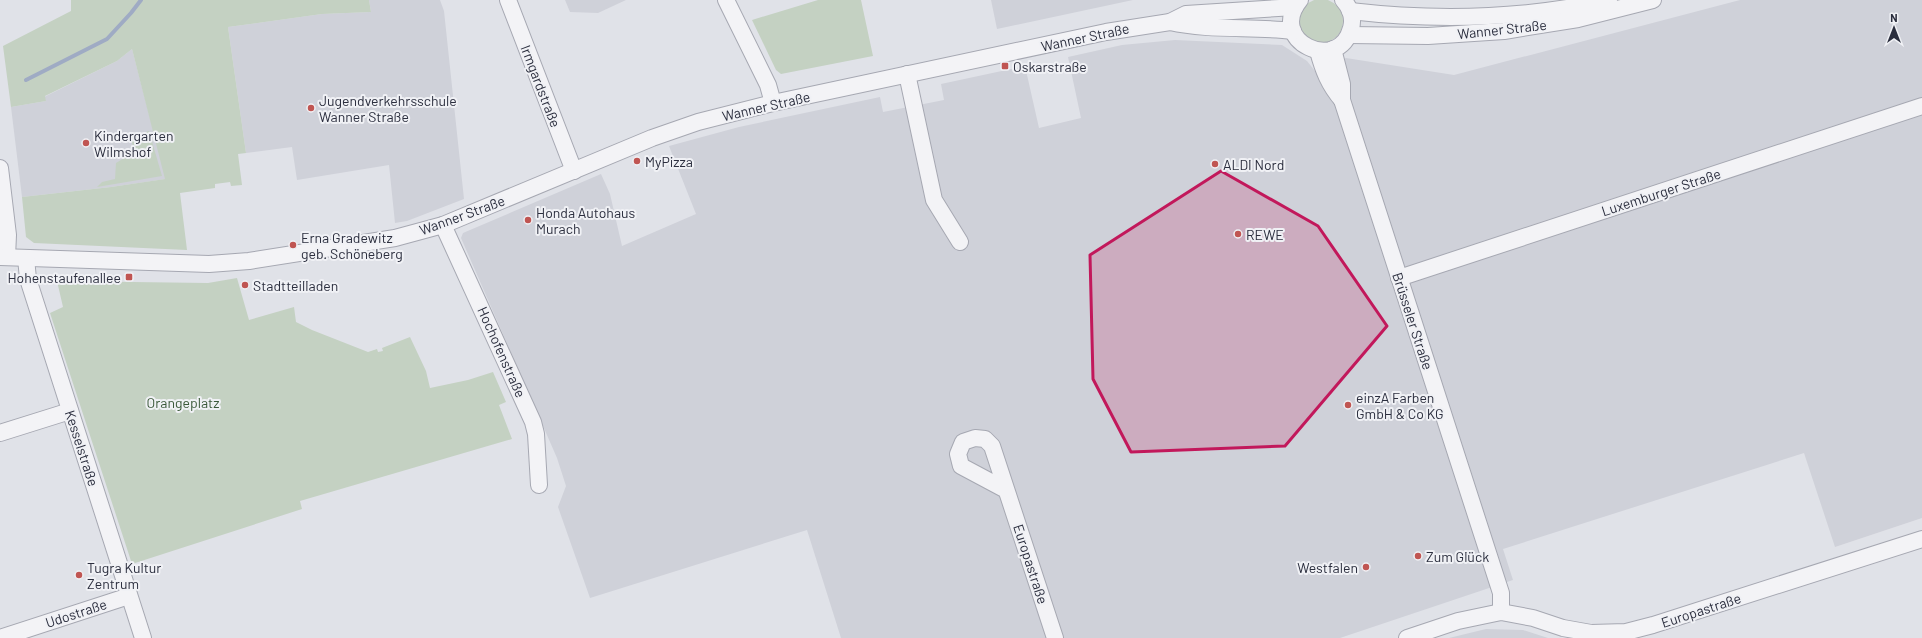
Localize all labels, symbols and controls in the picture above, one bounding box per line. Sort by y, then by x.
north arrow [1874,8,1914,48]
text: N [1890,11,1898,24]
street label: Wanner Straße [1456,16,1548,42]
street label: Wanner Straße [1039,19,1131,55]
street label: Irmgardstraße [517,42,565,130]
place label: Oskarstraße [1013,58,1087,75]
marker: Oskarstraße [1000,61,1010,71]
street label: Wanner Straße [720,88,812,124]
place label: Jugendverkehrsschule Wanner Straße [319,92,457,125]
marker: Jugendverkehrsschule Wanner Straße [306,103,316,113]
place label: Kindergarten Wilmshof [94,127,173,160]
marker: Kindergarten Wilmshof [81,138,91,148]
place label: MyPizza [645,153,693,170]
marker: MyPizza [632,156,642,166]
place label: ALDI Nord [1223,156,1284,173]
marker: ALDI Nord [1210,159,1220,169]
street label: Luxemburger Straße [1599,165,1723,219]
street label: Wanner Straße [417,192,507,238]
place label: Honda Autohaus Murach [536,204,636,237]
marker: Honda Autohaus Murach [523,215,533,225]
place label: REWE [1246,226,1284,243]
place label: Erna Gradewitz geb. Schöneberg [301,229,403,262]
marker: REWE [1233,229,1243,239]
marker: Erna Gradewitz geb. Schöneberg [288,240,298,250]
place label: Hohenstaufenallee [7,269,121,286]
street label: Brüsseler Straße [1389,270,1437,372]
marker: Hohenstaufenallee [124,272,134,282]
place label: Stadtteilladen [253,277,338,294]
marker: Stadtteilladen [240,280,250,290]
street label: Hochofenstraße [474,304,530,400]
place label: einzA Farben GmbH & Co KG [1356,389,1444,422]
park label: Orangeplatz [147,394,219,411]
marker: einzA Farben GmbH & Co KG [1343,400,1353,410]
street label: Kesselstraße [62,408,102,488]
street label: Europastraße [1010,522,1052,606]
place label: Zum Glück [1426,548,1489,565]
marker: Zum Glück [1413,551,1423,561]
place label: Tugra Kultur Zentrum [87,559,161,592]
place label: Westfalen [1297,559,1358,576]
marker: Westfalen [1361,562,1371,572]
marker: Tugra Kultur Zentrum [74,570,84,580]
street label: Europastraße [1659,589,1743,631]
street label: Udostraße [43,595,109,631]

